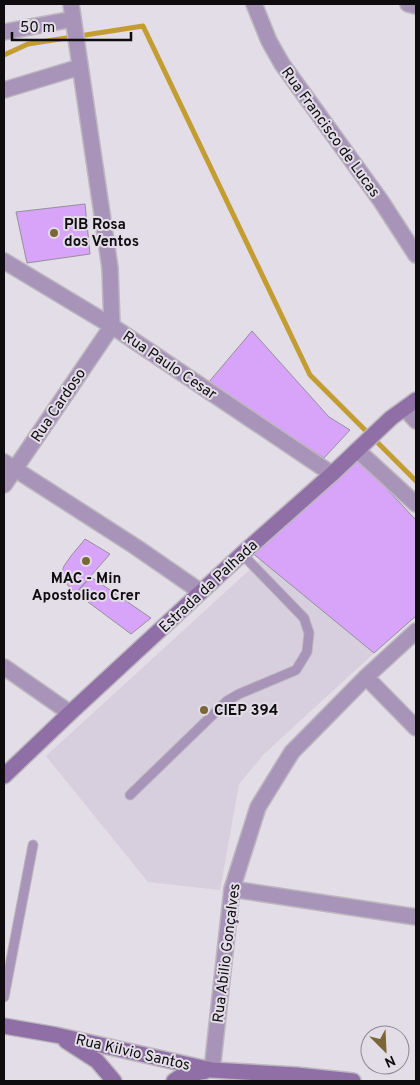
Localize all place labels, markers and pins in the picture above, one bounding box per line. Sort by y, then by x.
place label: PIB Rosa dos Ventos [64,216,139,252]
marker: PIB Rosa dos Ventos [48,227,60,239]
marker: MAC - Min Apostolico Crer [80,555,92,567]
place label: MAC - Min Apostolico Crer [32,570,141,606]
place label: CIEP 394 [214,702,278,721]
marker: CIEP 394 [198,704,210,716]

